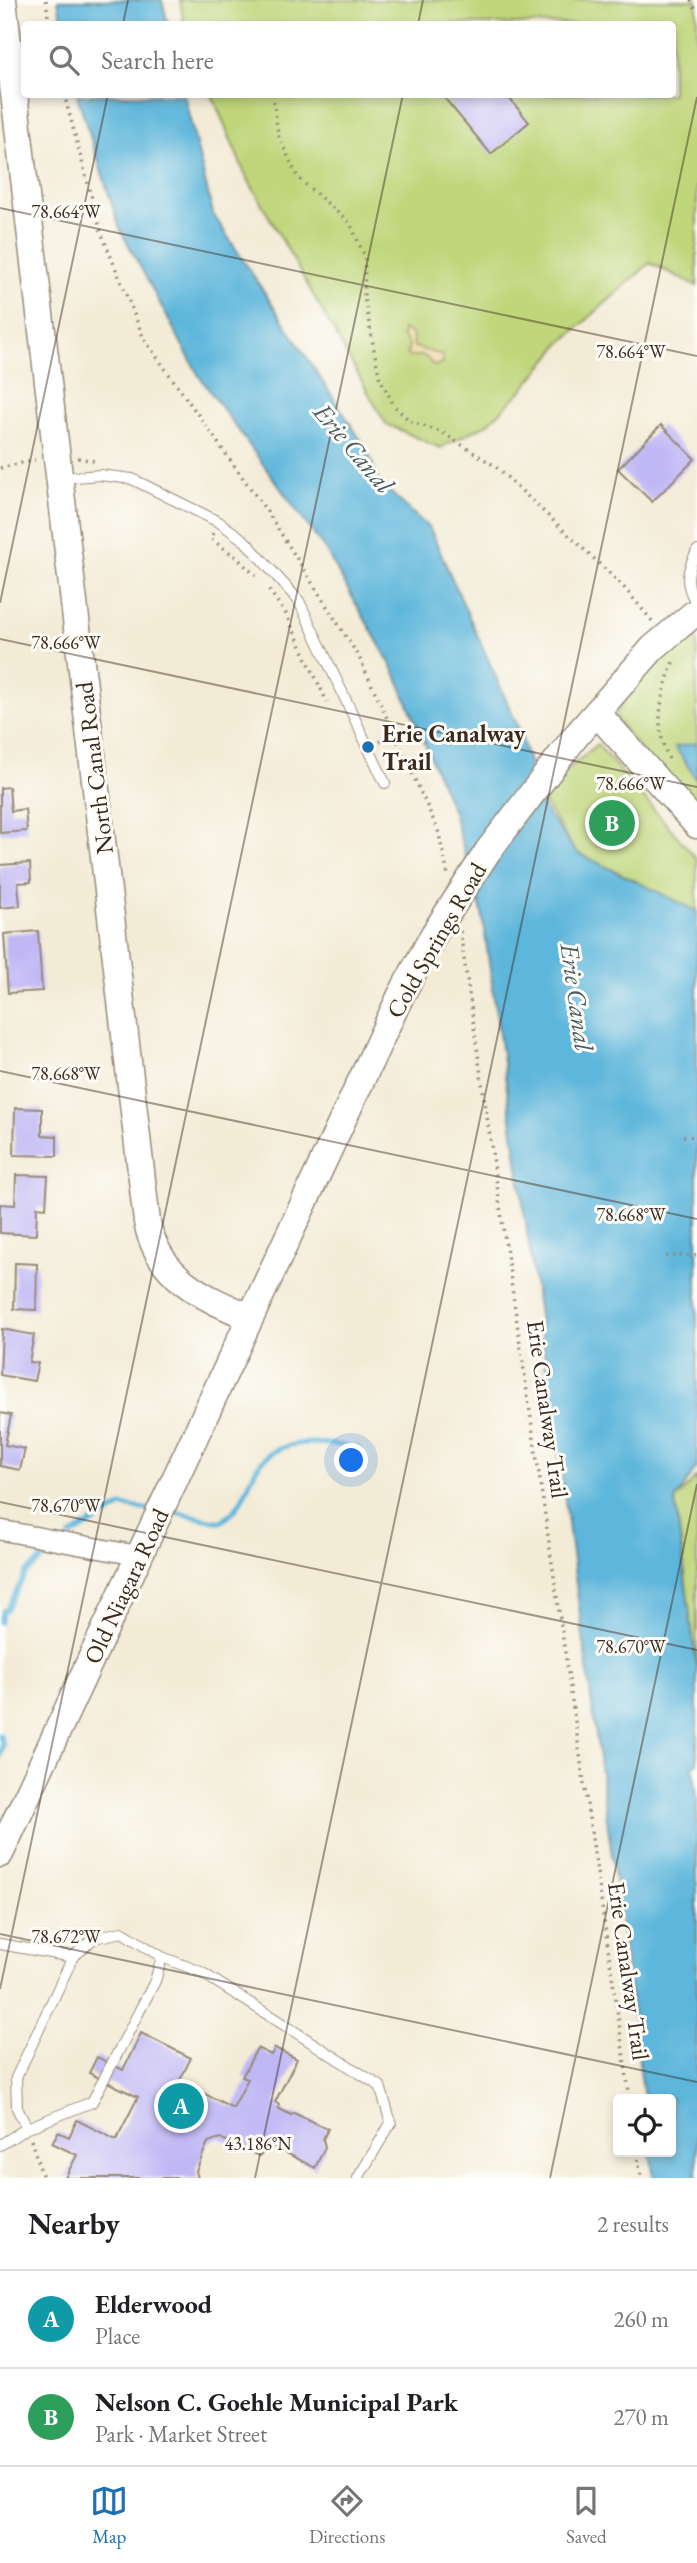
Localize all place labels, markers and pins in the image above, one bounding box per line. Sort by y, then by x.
place label: Erie Canalway Trail [382,718,526,777]
marker: Erie Canalway Trail [360,739,376,755]
pin: B [589,797,635,849]
pin: A [158,2080,204,2132]

